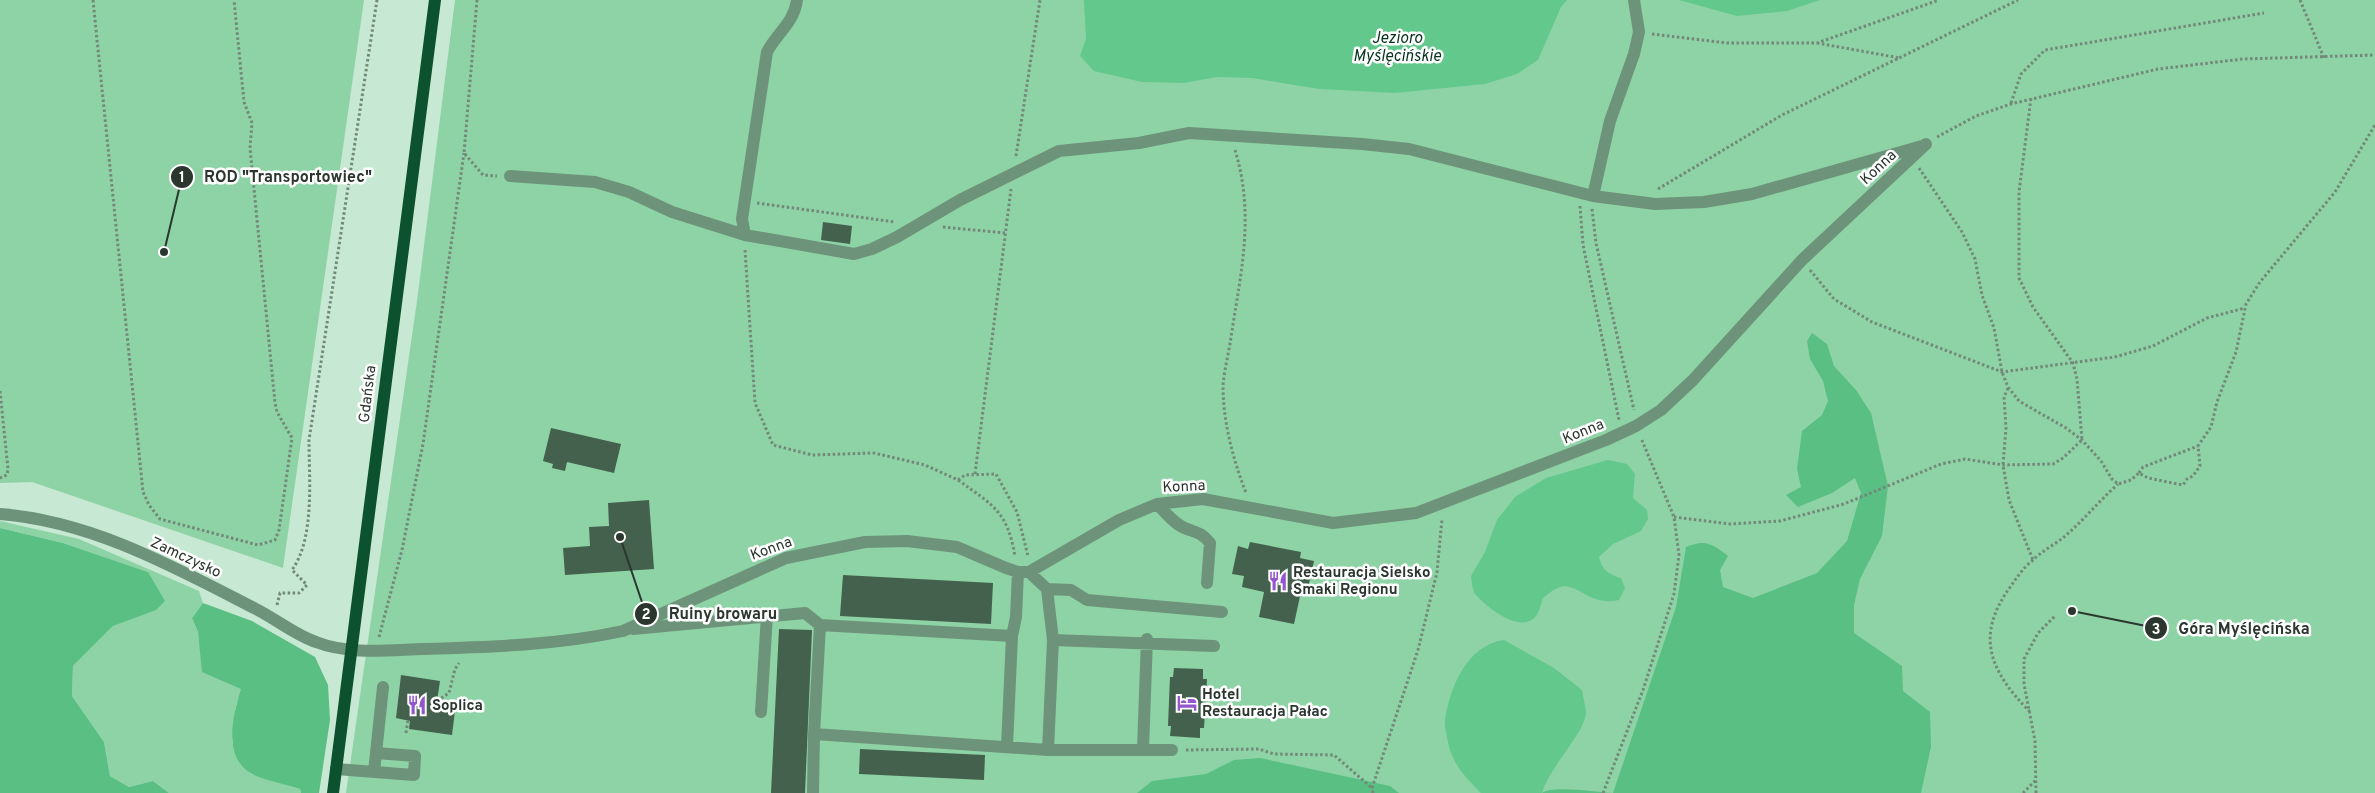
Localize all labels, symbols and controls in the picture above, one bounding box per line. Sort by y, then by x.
water label: Jezioro Myślęcińskie [1353,29,1442,67]
street label: Konna [1857,147,1901,190]
callout: ROD "Transportowiec" [169,161,382,192]
text: ROD "Transportowiec" [204,168,372,188]
text: 1 [179,169,185,188]
street label: Gdańska [356,364,381,424]
street label: Konna [1560,416,1607,449]
street label: Konna [1162,477,1206,498]
street label: Konna [748,533,795,566]
street label: Zamczysko [147,534,224,583]
place label: Restauracja Sielsko Smaki Regionu [1293,564,1430,600]
restaurant icon: Restauracja Sielsko Smaki Regionu [1267,570,1289,592]
callout: Ruiny browaru [633,598,787,629]
text: Ruiny browaru [669,605,777,625]
text: 2 [641,606,651,625]
callout: Góra Myślęcińska [2143,613,2319,644]
text: Góra Myślęcińska [2178,620,2310,640]
text: 3 [2152,621,2161,640]
place label: Hotel Restauracja Pałac [1202,686,1328,722]
hotel icon: Hotel Restauracja Pałac [1176,692,1198,714]
restaurant icon: Soplica [406,694,428,716]
place label: Soplica [432,697,483,716]

